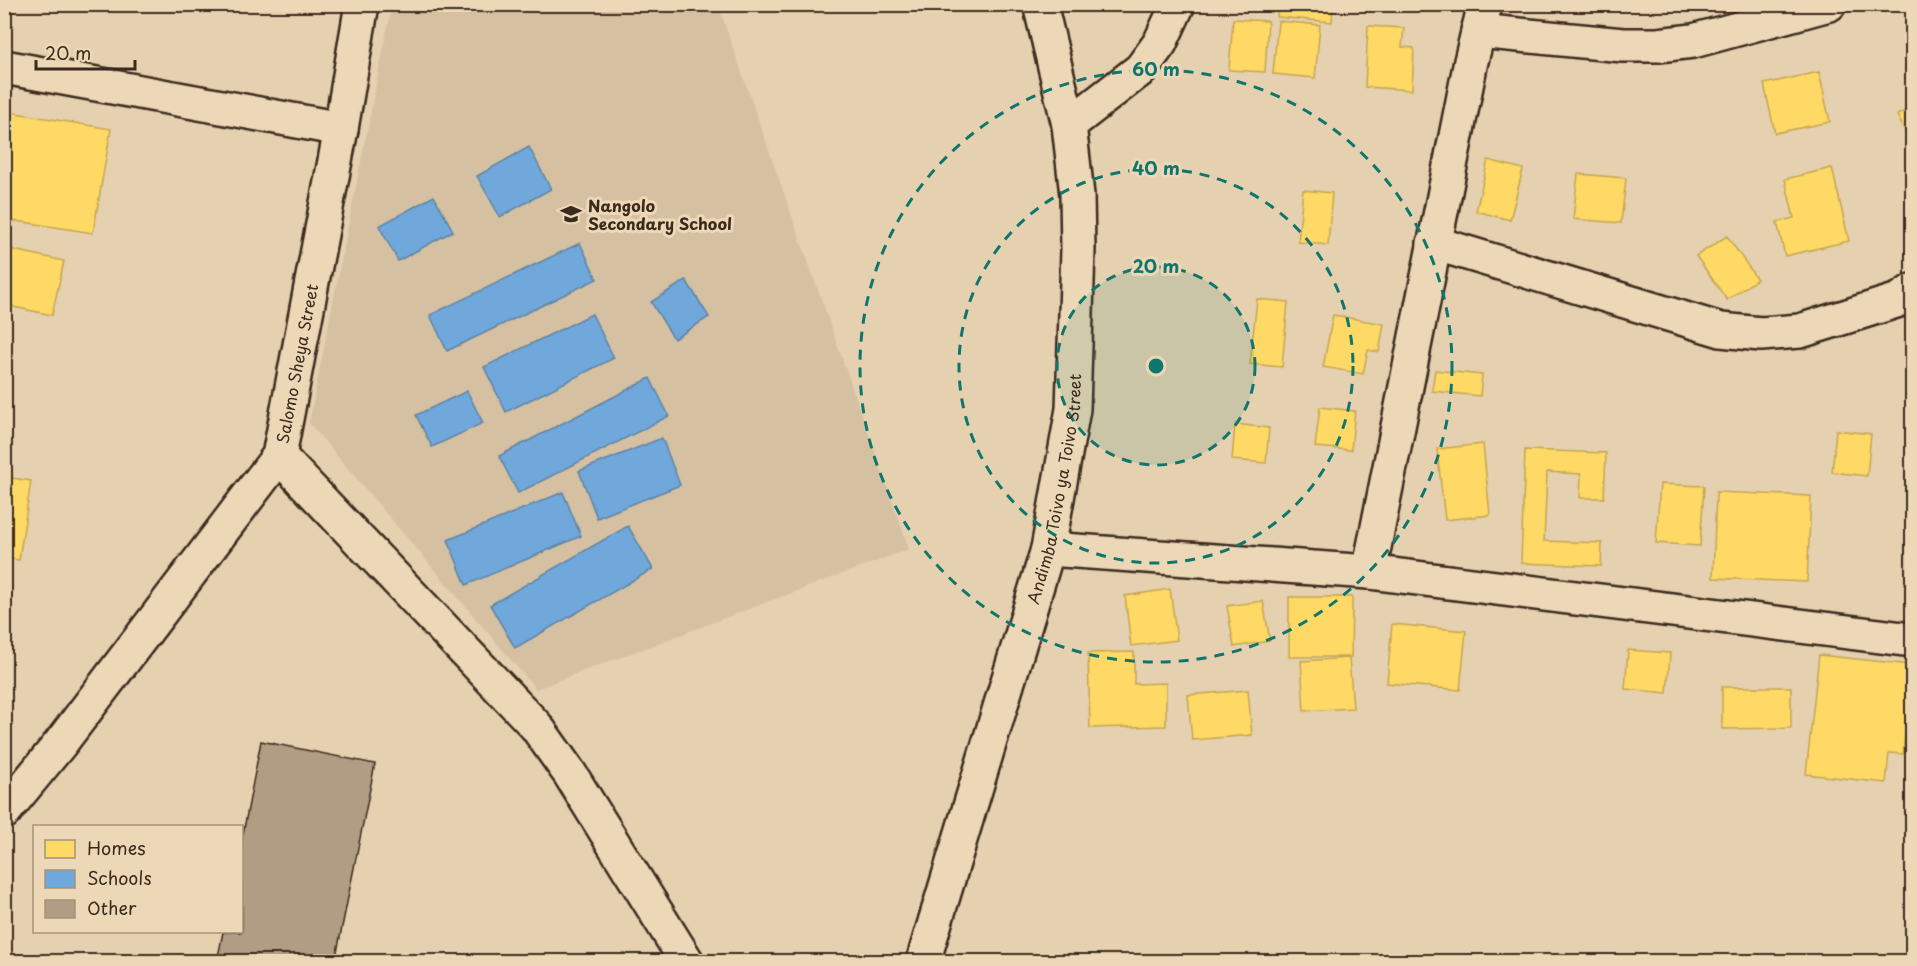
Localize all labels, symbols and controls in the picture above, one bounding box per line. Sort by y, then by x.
scale bar [36,33,135,71]
text: 20 m [45,39,91,66]
text: 60 m [1132,55,1180,82]
text: 40 m [1132,154,1180,181]
place label: Nangolo Secondary School [588,193,732,235]
school or university icon: Nangolo Secondary School [559,202,583,226]
text: 20 m [1133,252,1179,279]
street label: Salomo Sheya Street [270,281,323,445]
centre of rings [1146,356,1166,376]
street label: Andimba Toivo ya Toivo Street [1020,373,1086,607]
legend [33,825,243,933]
text: Homes [87,834,145,861]
text: Schools [87,864,152,891]
text: Other [87,894,137,921]

